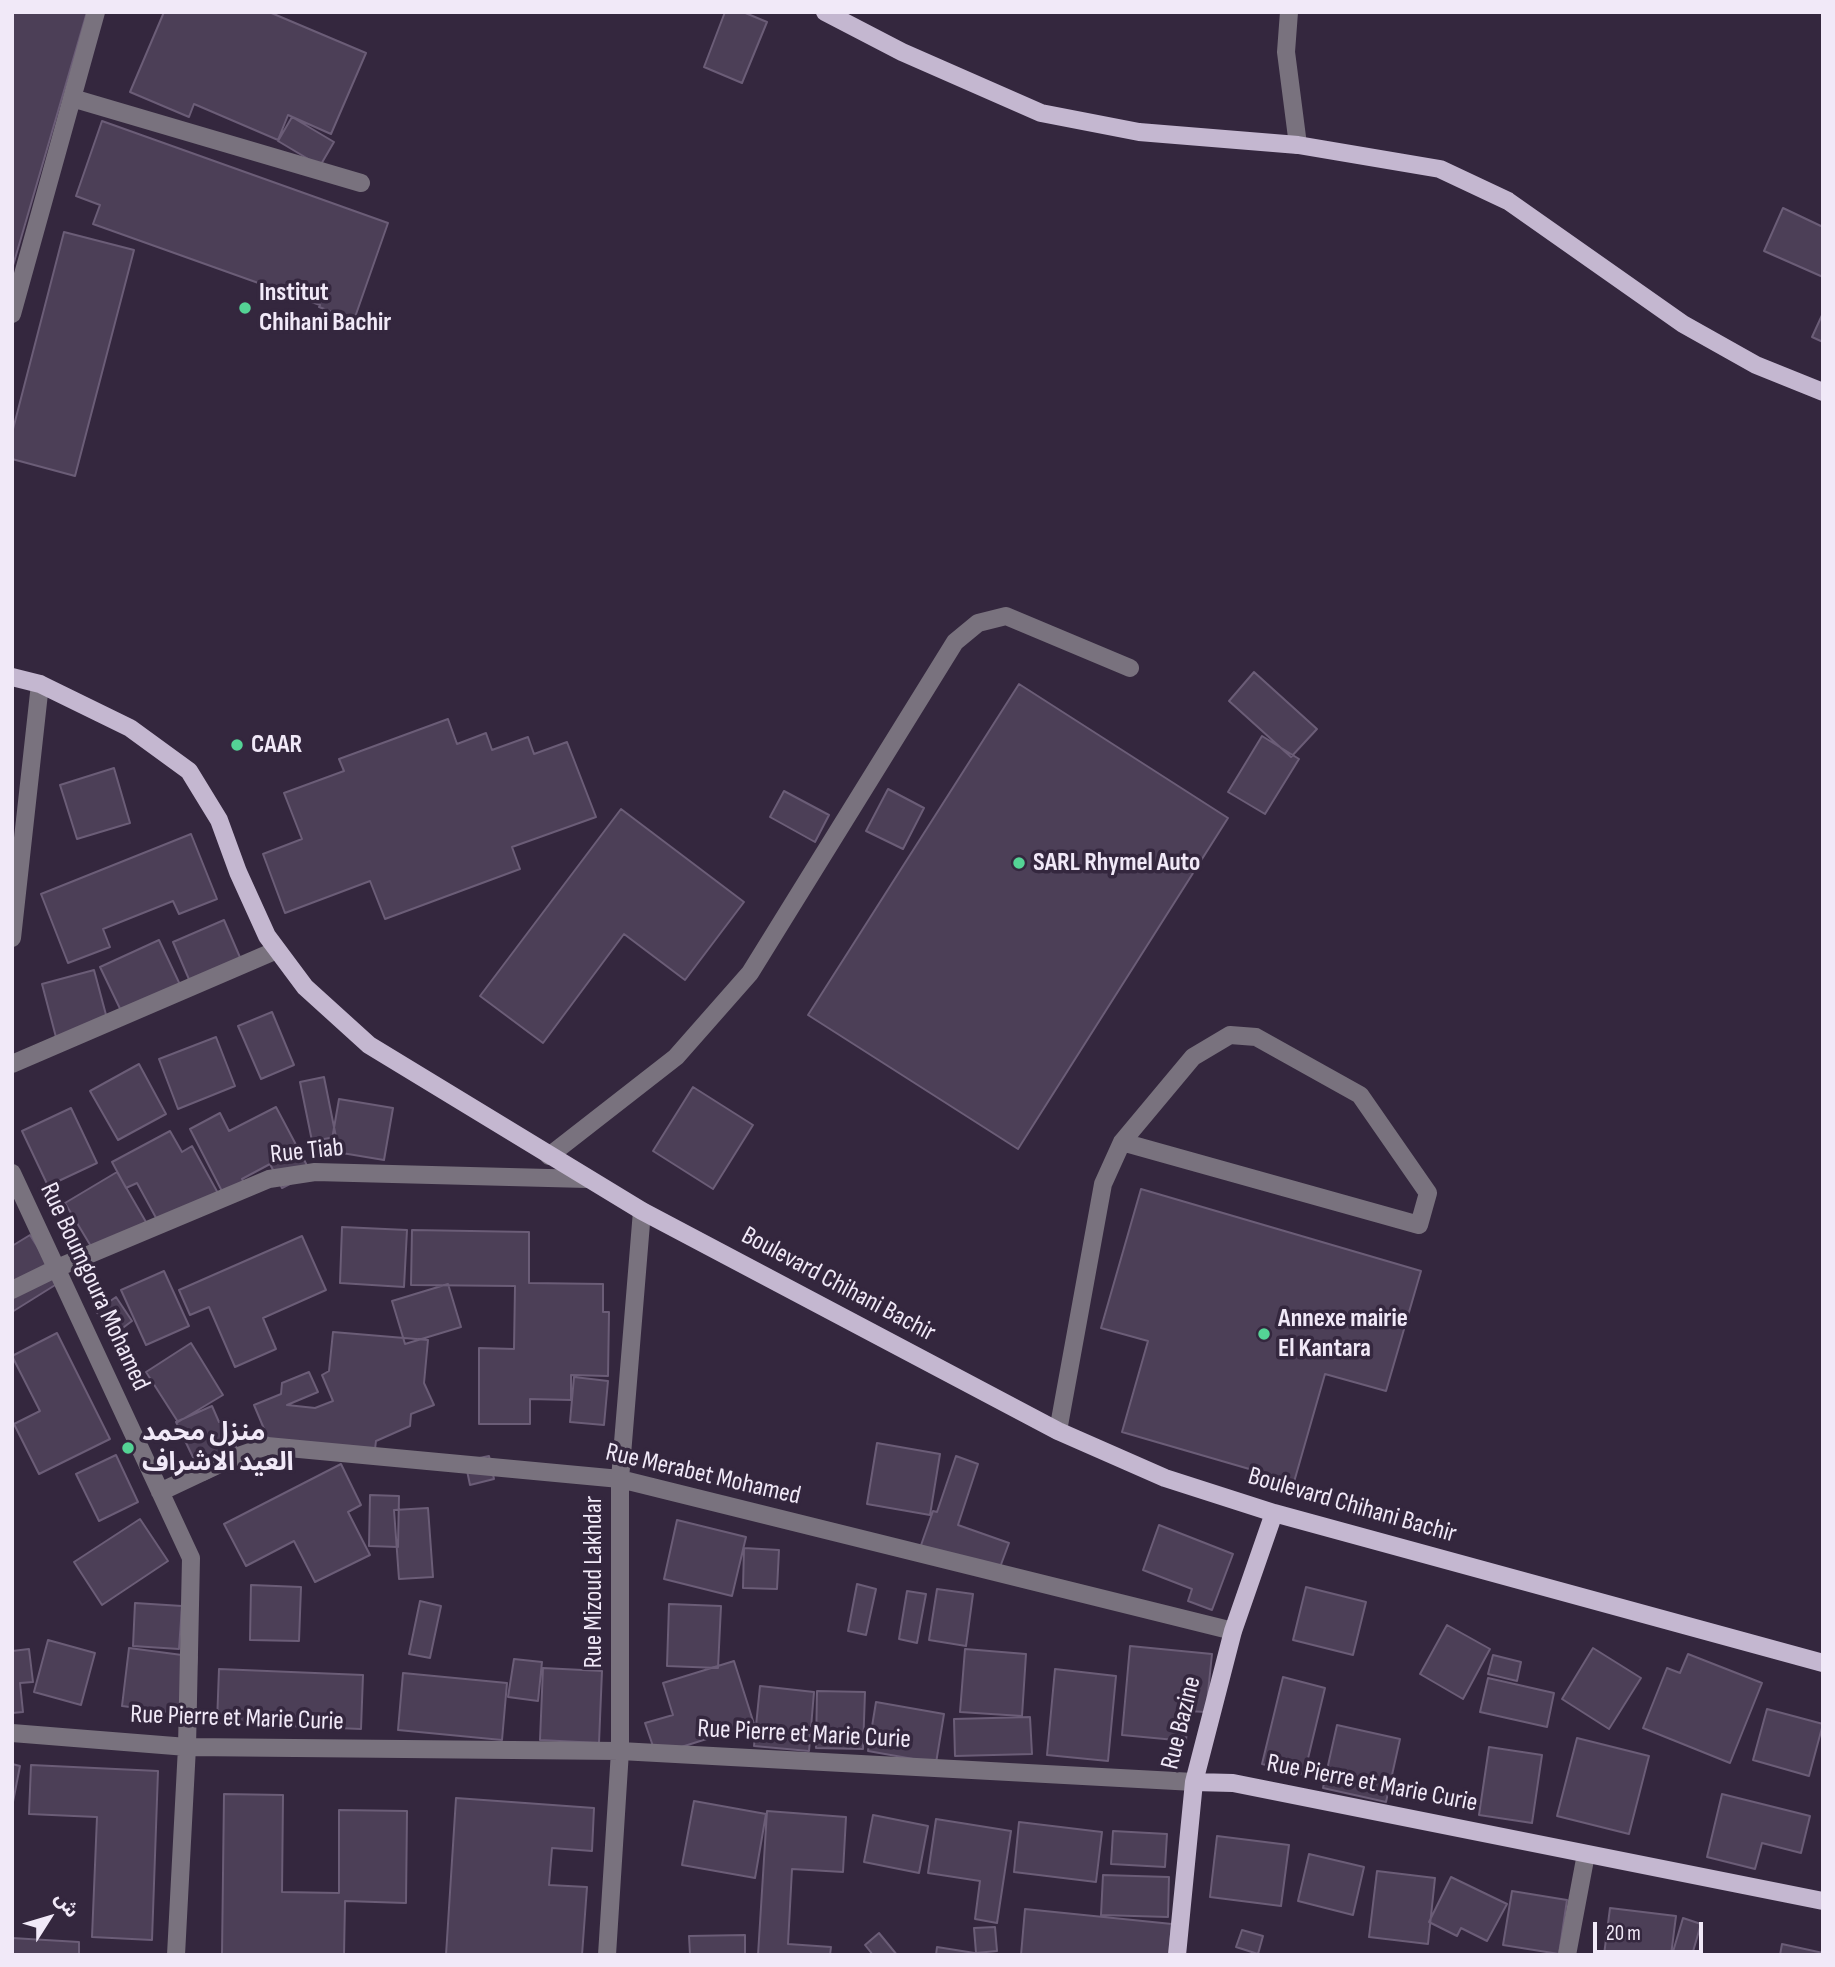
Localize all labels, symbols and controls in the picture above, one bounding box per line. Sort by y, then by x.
place label: Institut Chihani Bachir [259,277,391,338]
marker: Institut Chihani Bachir [237,300,253,316]
place label: CAAR [251,729,302,761]
marker: CAAR [229,737,245,753]
place label: SARL Rhymel Auto [1033,847,1200,879]
marker: SARL Rhymel Auto [1011,855,1027,871]
street label: Rue Tiab [269,1133,345,1171]
street label: Rue Boumgoura Mohamed [32,1178,156,1396]
street label: Boulevard Chihani Bachir [736,1221,940,1349]
place label: Annexe mairie El Kantara [1278,1303,1408,1364]
marker: Annexe mairie El Kantara [1256,1326,1272,1342]
place label: منزل محمد العيد الاشراف [142,1417,294,1478]
street label: Rue Merabet Mohamed [603,1437,803,1513]
marker: منزل محمد العيد الاشراف [120,1440,136,1456]
street label: Boulevard Chihani Bachir [1244,1461,1460,1551]
street label: Rue Mizoud Lakhdar [578,1496,610,1668]
street label: Rue Bazine [1155,1673,1209,1773]
street label: Rue Pierre et Marie Curie [130,1700,344,1738]
street label: Rue Pierre et Marie Curie [696,1714,912,1756]
street label: Rue Pierre et Marie Curie [1264,1748,1480,1820]
north arrow [14,1883,84,1953]
text: ش [49,1888,83,1922]
scale bar [1597,1908,1707,1952]
text: 20 m [1606,1921,1641,1946]

